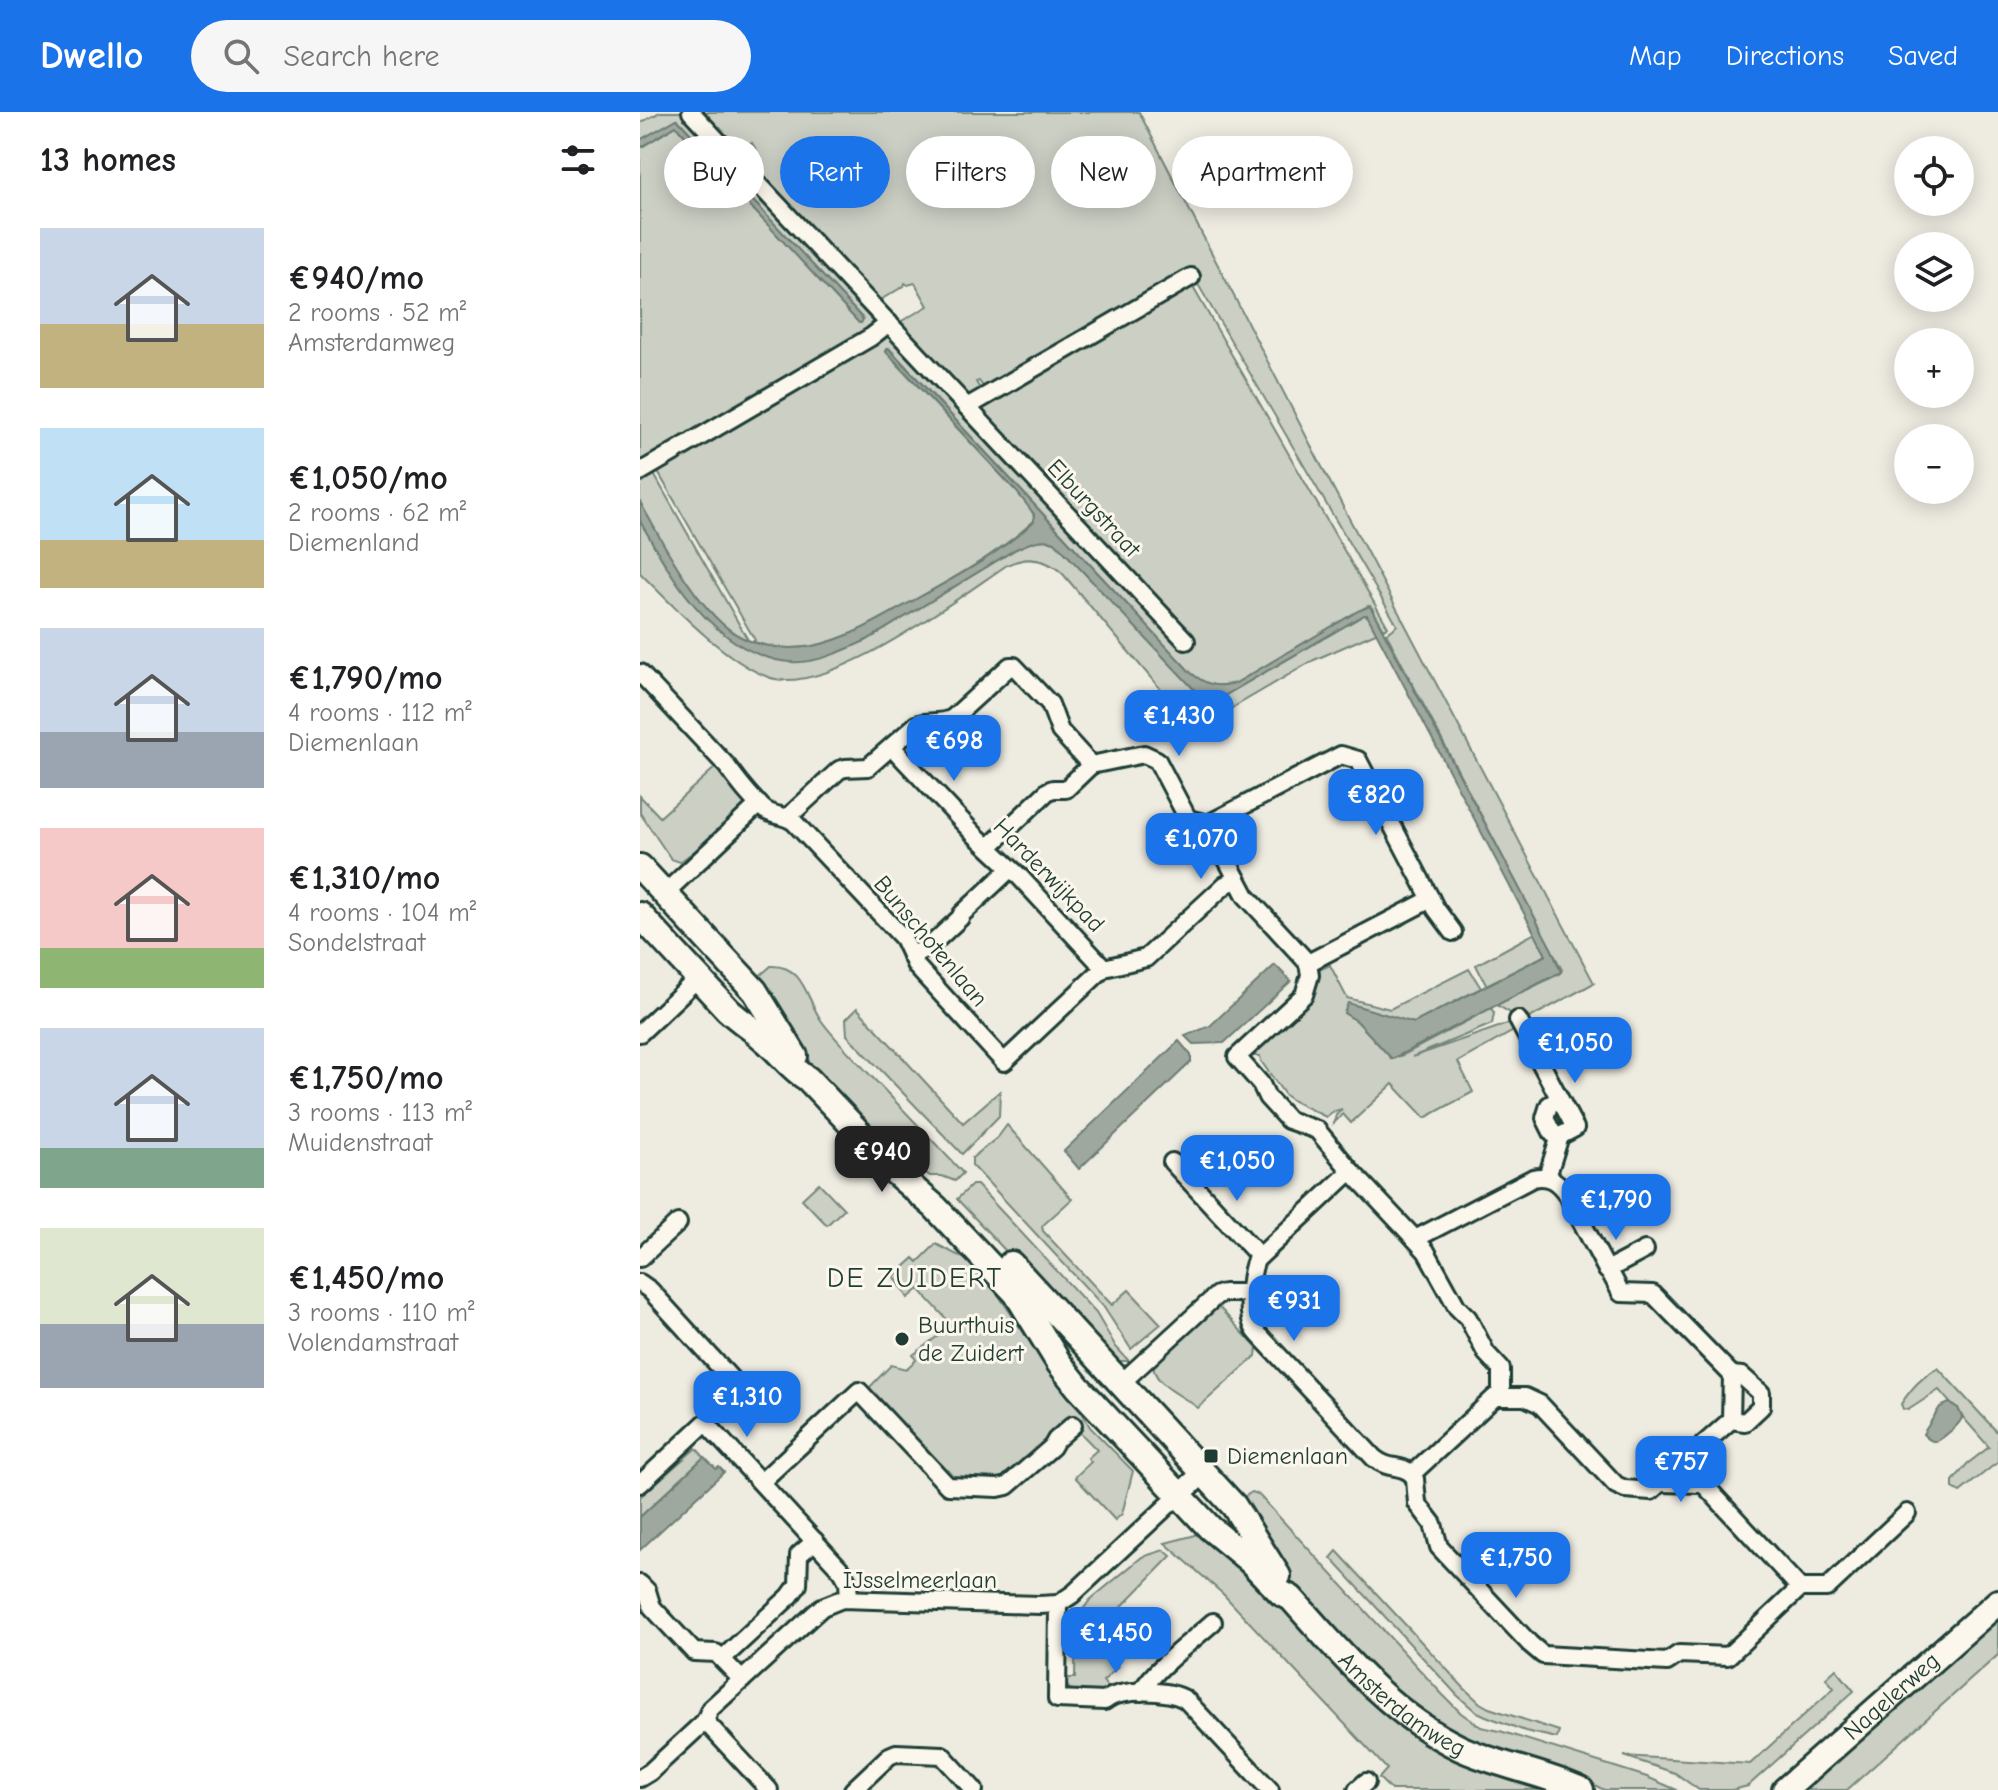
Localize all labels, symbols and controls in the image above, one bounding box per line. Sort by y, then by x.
search box [191,20,751,92]
text: Dwello [40,34,143,78]
icon: search [219,34,263,78]
text: Search here [283,39,440,74]
text: Map [1629,40,1682,72]
text: Directions [1726,40,1844,72]
text: Saved [1888,40,1958,72]
chip: Buy [664,136,764,208]
chip: Rent [780,136,890,208]
chip: Filters [906,136,1035,208]
chip: New [1051,136,1156,208]
chip: Apartment [1172,136,1353,208]
map controls [1894,136,1974,504]
button: locate [1894,136,1974,216]
icon: filters [556,138,600,182]
text: 13 homes [40,140,176,180]
button: layers [1894,232,1974,312]
text: €940/mo [288,258,424,298]
icon: home [104,260,200,356]
text: 2 rooms · 52 m² [288,298,466,328]
text: Amsterdamweg [288,328,455,358]
button: + [1894,328,1974,408]
button: − [1894,424,1974,504]
street label: Elburgstraat [1042,453,1147,564]
text: €1,050/mo [288,458,448,498]
icon: home [104,460,200,556]
text: 2 rooms · 62 m² [288,498,466,528]
text: Diemenland [288,528,419,558]
text: €1,790/mo [288,658,443,698]
icon: home [104,660,200,756]
pin: €1,430 [1114,690,1244,758]
text: 4 rooms · 112 m² [288,698,472,728]
text: €1,430 [1143,701,1215,731]
pin: €698 [907,715,1001,783]
text: €698 [925,726,983,756]
text: Diemenlaan [288,728,419,758]
pin: €820 [1329,769,1423,837]
text: €820 [1346,780,1406,810]
street label: Harderwijkpad [988,812,1110,938]
pin: €1,070 [1136,813,1266,881]
text: €1,070 [1164,824,1238,854]
text: €1,310/mo [288,858,440,898]
icon: home [104,860,200,956]
street label: Bunschotenlaan [868,870,994,1012]
text: 4 rooms · 104 m² [288,898,476,928]
text: Sondelstraat [288,928,425,958]
pin: €1,050 [1510,1017,1640,1085]
text: €1,050 [1537,1028,1613,1058]
text: €1,750/mo [288,1058,444,1098]
icon: home [104,1060,200,1156]
text: 3 rooms · 113 m² [288,1098,472,1128]
pin: €940 [835,1126,929,1194]
text: Muidenstraat [288,1128,433,1158]
pin: €1,050 [1172,1135,1302,1203]
text: €940 [853,1137,911,1167]
text: €1,050 [1199,1146,1275,1176]
pin: €1,790 [1551,1174,1681,1242]
text: €1,790 [1580,1185,1652,1215]
text: €1,450/mo [288,1258,444,1298]
icon: home [104,1260,200,1356]
district label: DE ZUIDERT [827,1262,1003,1294]
pin: €931 [1247,1275,1341,1343]
text: €931 [1267,1286,1321,1316]
text: 3 rooms · 110 m² [288,1298,475,1328]
place label: Buurthuis de Zuidert [918,1311,1025,1367]
text: Volendamstraat [288,1328,458,1358]
marker: Buurthuis de Zuidert [893,1330,911,1348]
pin: €1,310 [682,1371,812,1439]
text: €1,310 [711,1382,783,1412]
pin: €757 [1634,1436,1728,1504]
place label: Diemenlaan [1227,1442,1348,1470]
marker: Diemenlaan [1202,1447,1220,1465]
text: €757 [1653,1447,1709,1477]
pin: €1,750 [1451,1532,1581,1600]
text: €1,750 [1479,1543,1553,1573]
street label: IJsselmeerlaan [843,1566,997,1594]
pin: €1,450 [1051,1607,1181,1675]
text: €1,450 [1079,1618,1153,1648]
street label: Amsterdamweg [1333,1646,1470,1763]
street label: Nagelerweg [1838,1646,1945,1746]

